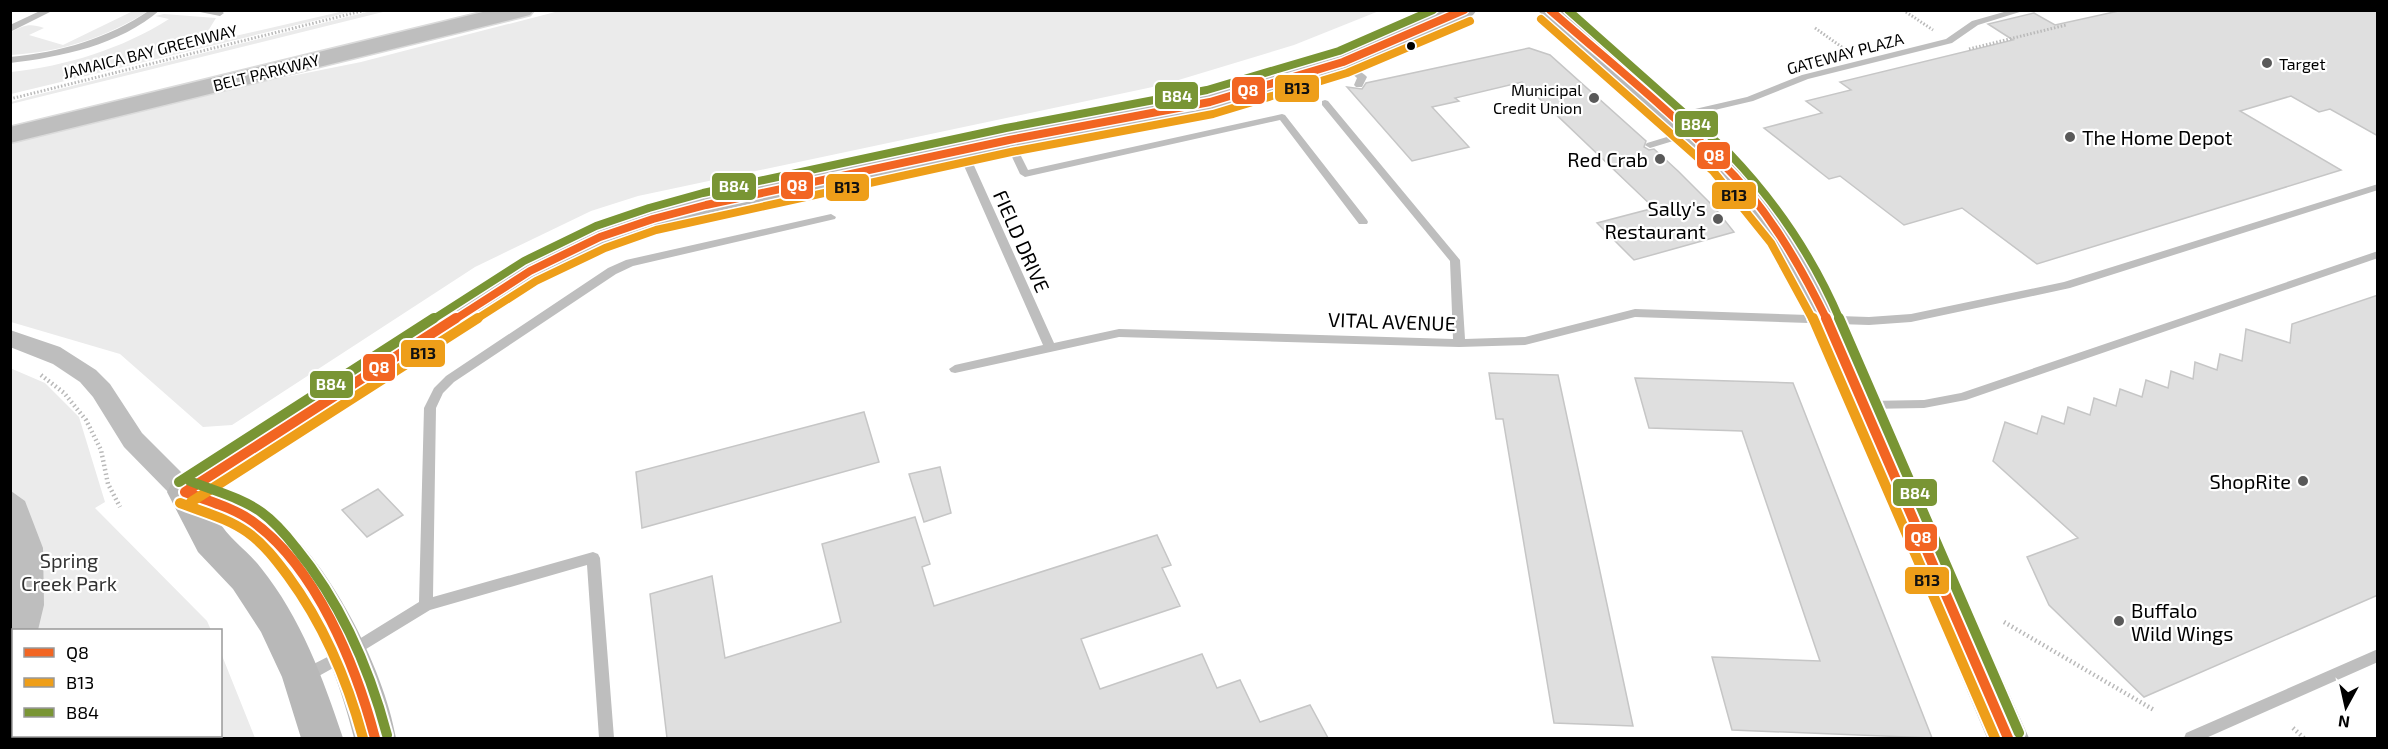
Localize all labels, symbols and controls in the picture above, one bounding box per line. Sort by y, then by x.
street label: JAMAICA BAY GREENWAY [61,20,239,82]
street label: GATEWAY PLAZA [1785,28,1905,78]
unlabelled marker [1405,40,1417,52]
street label: BELT PARKWAY [211,50,321,94]
place label: Target [2279,54,2325,73]
marker: Target [2260,56,2274,70]
line badge: B13 [1274,74,1320,103]
line badge: Q8 [1231,76,1266,105]
text: B13 [1284,78,1310,97]
text: Q8 [1238,80,1259,100]
place label: Municipal Credit Union [1493,80,1582,117]
line badge: B84 [1154,81,1199,110]
text: B84 [1162,86,1192,105]
marker: Municipal Credit Union [1587,91,1601,105]
line badge: B84 [1674,110,1719,138]
text: B84 [1681,114,1711,133]
place label: The Home Depot [2082,125,2233,149]
marker: The Home Depot [2063,130,2077,144]
line badge: Q8 [1696,141,1731,170]
text: Q8 [1704,145,1725,165]
place label: Red Crab [1567,147,1648,171]
marker: Red Crab [1653,152,1667,166]
line badge: Q8 [780,171,814,200]
line badge: B84 [711,172,757,201]
line badge: B13 [825,173,870,202]
text: Q8 [787,175,808,195]
text: B84 [719,176,749,195]
text: B13 [834,177,860,196]
line badge: B13 [1711,181,1757,210]
text: B13 [1721,185,1747,204]
street label: FIELD DRIVE [989,186,1055,296]
place label: Sally's Restaurant [1605,196,1706,243]
marker: Sally's Restaurant [1711,212,1725,226]
street label: VITAL AVENUE [1328,307,1456,335]
line badge: B13 [400,339,446,368]
text: B13 [410,343,436,362]
line badge: Q8 [362,353,396,382]
text: Q8 [369,357,390,377]
line badge: B84 [309,370,354,399]
text: B84 [316,374,346,393]
place label: ShopRite [2210,469,2291,493]
marker: ShopRite [2296,474,2310,488]
line badge: B84 [1892,478,1938,507]
text: B84 [1900,483,1930,502]
line badge: Q8 [1904,523,1938,552]
text: Q8 [1911,527,1932,547]
park label: Spring Creek Park [21,548,117,595]
line badge: B13 [1904,566,1950,595]
text: B13 [1914,570,1940,589]
place label: Buffalo Wild Wings [2131,598,2233,645]
marker: Buffalo Wild Wings [2112,614,2126,628]
legend [12,629,222,737]
text: Q8 [66,641,89,663]
text: B13 [66,671,94,693]
north arrow [2316,677,2376,737]
text: B84 [66,701,99,723]
text: N [2337,712,2351,733]

